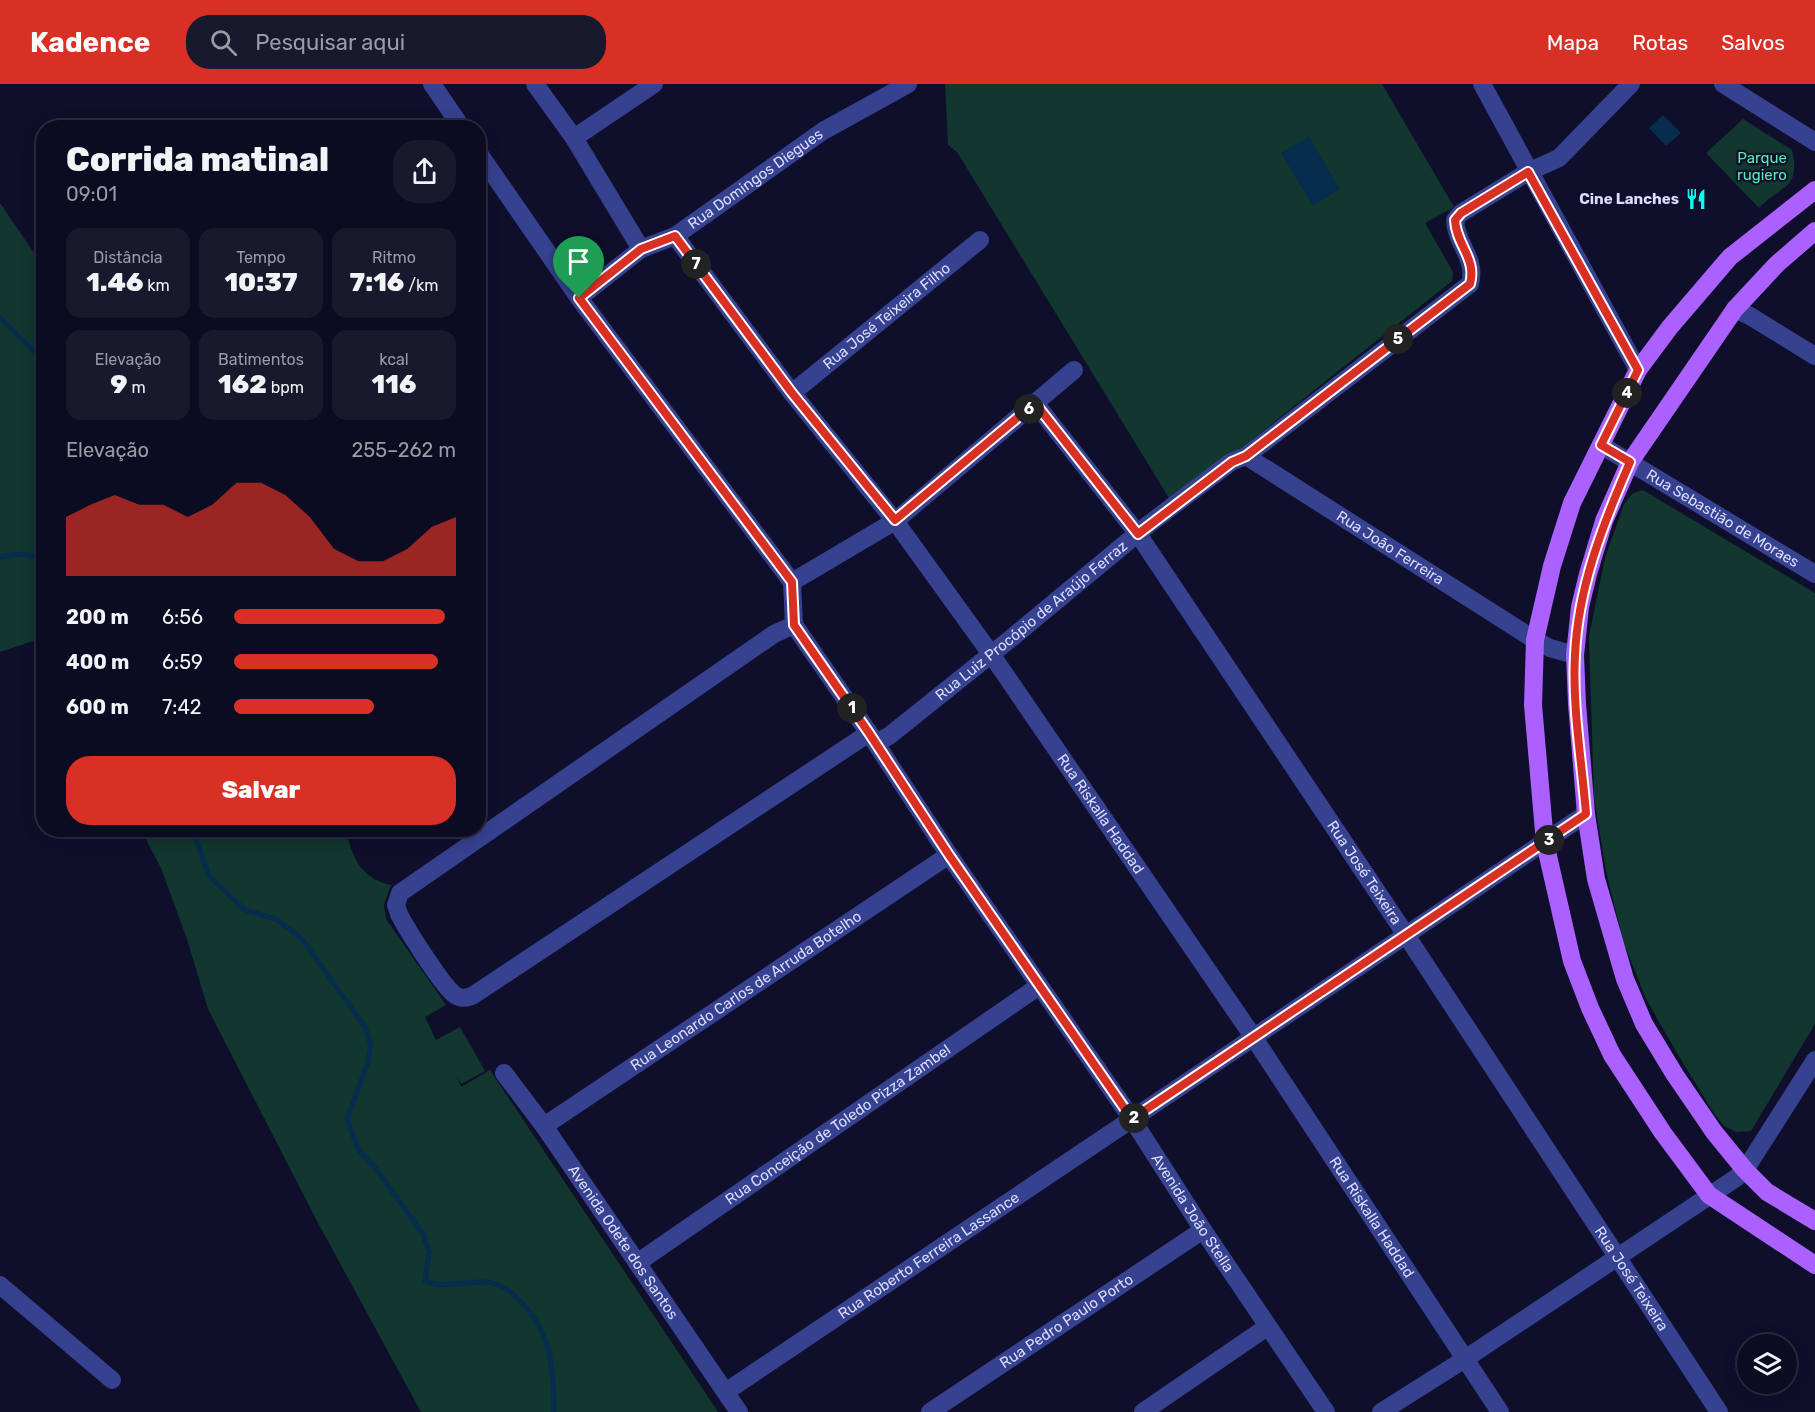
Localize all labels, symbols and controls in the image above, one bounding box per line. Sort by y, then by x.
search box [186,15,606,69]
text: Kadence [30,26,150,59]
icon: search [207,26,240,59]
text: Pesquisar aqui [255,29,405,56]
text: Mapa [1547,30,1599,55]
text: Rotas [1632,30,1688,55]
text: Salvos [1721,30,1785,55]
street label: Rua Domingos Diegues [684,125,827,233]
text: Corrida matinal [66,140,329,179]
button: share [393,140,456,203]
park label: Parque rugiero [1737,149,1787,184]
text: 09:01 [66,182,117,206]
restaurant icon: Cine Lanches [1684,187,1708,211]
place label: Cine Lanches [1579,190,1679,208]
pin [553,236,604,298]
icon: arrive [562,245,595,278]
text: Distância [93,248,163,267]
text: Tempo [236,248,286,267]
text: Ritmo [372,248,416,267]
pin: 7 [681,249,711,279]
text: 7 [691,254,701,273]
street label: Rua José Teixeira Filho [819,259,954,373]
text: 1.46 [86,267,143,298]
text: 10:37 [224,267,298,298]
text: 7:16 [350,267,404,298]
text: km [143,276,170,295]
text: /km [404,276,438,295]
pin: 5 [1383,324,1413,354]
text: 5 [1393,329,1403,348]
text: Elevação [95,350,161,369]
text: Batimentos [218,350,304,369]
text: kcal [379,350,409,369]
text: 9 [110,369,128,400]
text: 162 [218,369,267,400]
text: 116 [372,369,416,400]
text: m [128,378,146,397]
text: bpm [267,378,304,397]
pin: 4 [1612,378,1642,408]
text: 4 [1622,383,1632,402]
pin: 6 [1014,394,1044,424]
text: 6 [1024,399,1034,418]
text: Elevação [66,438,149,462]
text: 255–262 m [352,438,456,462]
street label: Rua Sebastião de Moraes [1643,465,1803,571]
street label: Rua João Ferreira [1333,507,1447,589]
street label: Rua Luiz Procópio de Araújo Ferraz [932,537,1131,704]
text: 200 m [66,605,129,629]
text: 6:56 [162,605,203,629]
text: 400 m [66,650,129,674]
text: 6:59 [162,650,203,674]
pin: 1 [837,693,867,723]
text: 600 m [66,695,129,719]
text: 7:42 [162,695,202,719]
text: 1 [848,698,856,717]
street label: Rua Riskalla Haddad [1053,751,1148,877]
button: Salvar [66,756,456,825]
street label: Rua José Teixeira [1323,817,1406,928]
pin: 3 [1534,825,1564,855]
text: 3 [1544,830,1554,849]
street label: Rua Leonardo Carlos de Arruda Botelho [627,907,865,1075]
street label: Rua Conceição de Toledo Pizza Zambel [722,1041,954,1208]
pin: 2 [1119,1103,1149,1133]
text: 2 [1129,1108,1139,1127]
street label: Avenida João Stella [1148,1150,1238,1276]
street label: Rua Riskalla Haddad [1326,1153,1418,1281]
street label: Avenida Odete dos Santos [564,1162,682,1323]
street label: Rua Roberto Ferreira Lassance [835,1188,1023,1323]
street label: Rua José Teixeira [1591,1223,1672,1334]
street label: Rua Pedro Paulo Porto [996,1270,1137,1372]
map controls [1737,1334,1797,1394]
button: layers [1737,1334,1797,1394]

